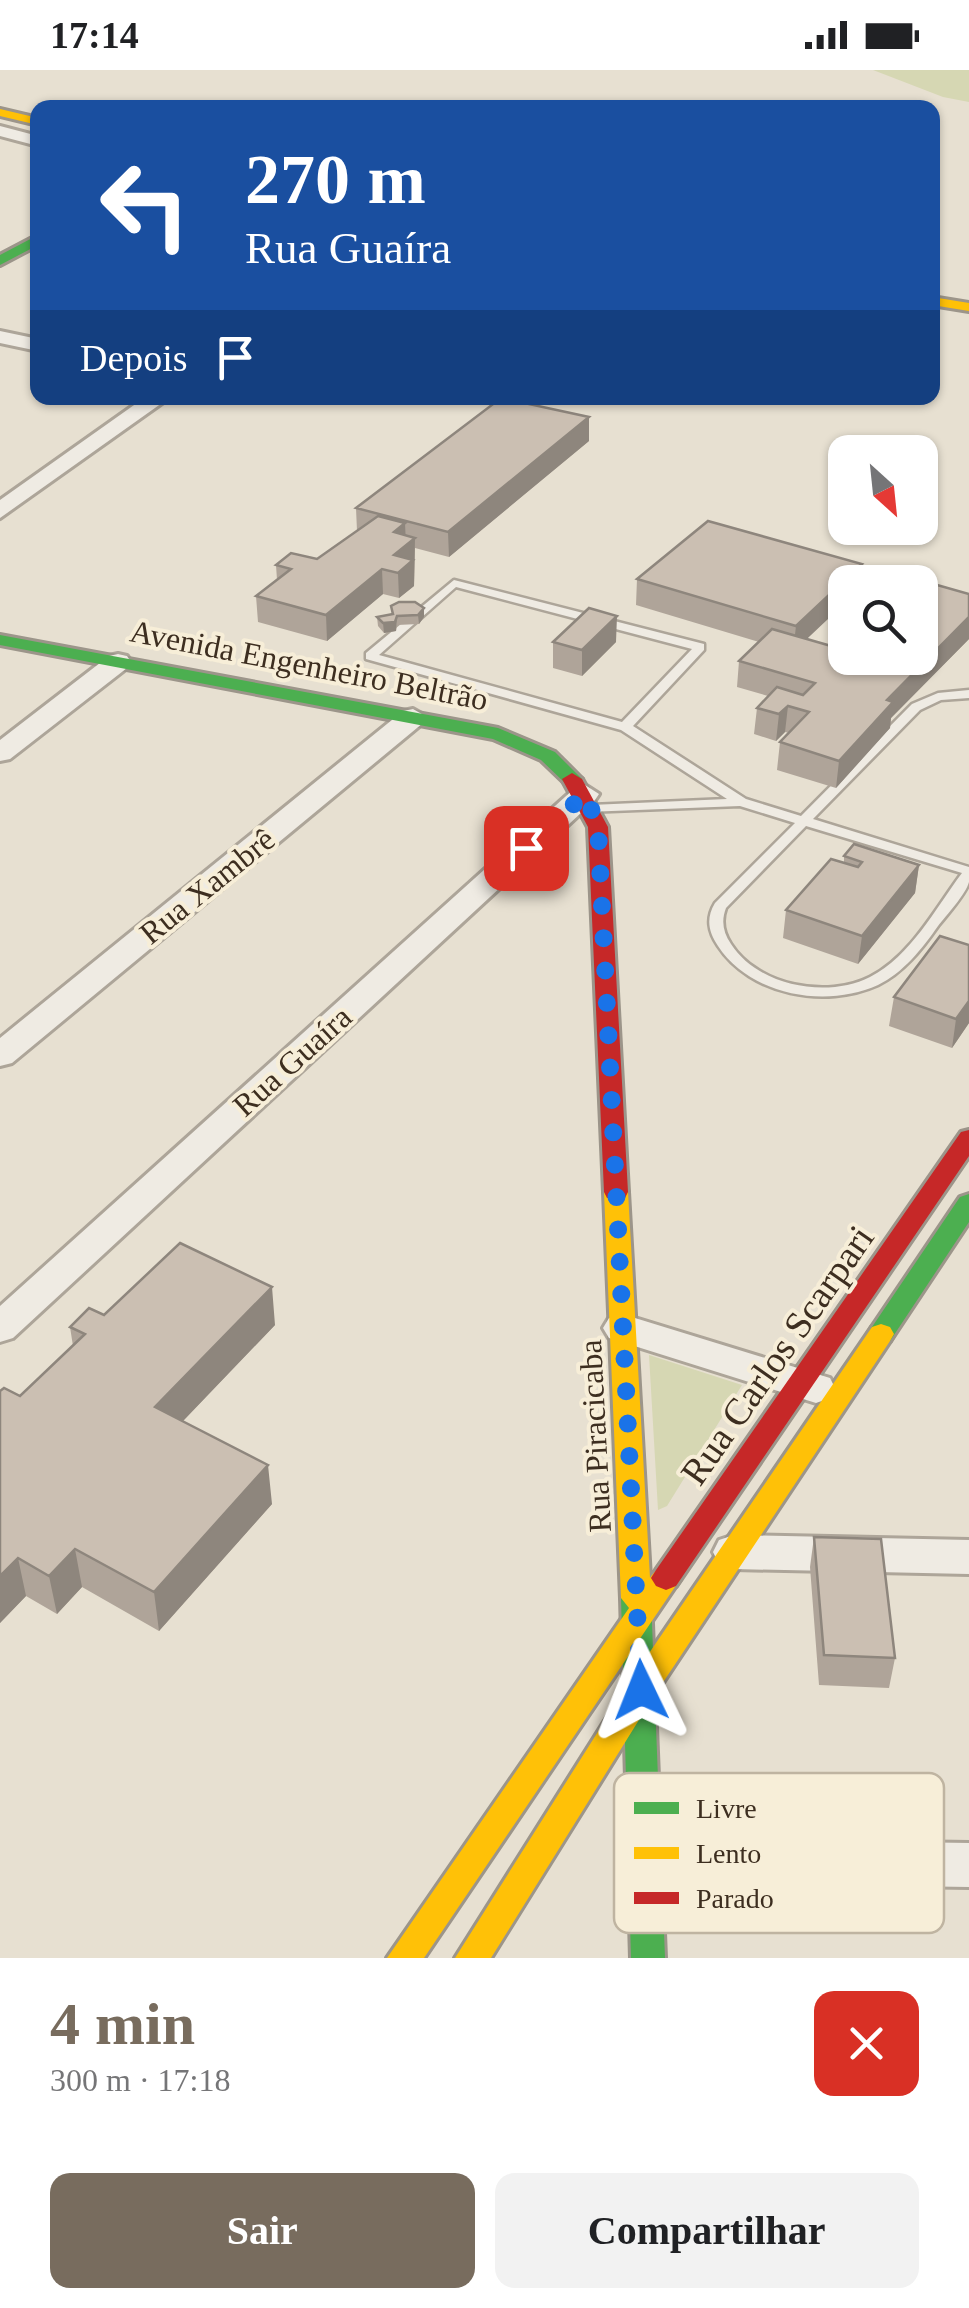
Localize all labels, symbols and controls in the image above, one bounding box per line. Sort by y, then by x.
text: 17:14 [50,14,139,56]
icon: left [80,140,210,270]
text: 270 m [245,141,426,218]
text: Rua Guaíra [245,223,451,273]
icon: arrive [208,330,263,385]
text: Depois [80,337,188,379]
north arrow [828,435,938,545]
map controls [828,435,938,675]
button: search [828,565,938,675]
street label: Avenida Engenheiro Beltrão [127,613,491,717]
pin [484,806,569,891]
street label: Rua Xambrê [132,821,282,951]
icon: arrive [499,821,554,876]
street label: Rua Guaíra [225,999,359,1123]
street label: Rua Carlos Scarpari [672,1218,882,1492]
street label: Rua Piracicaba [572,1339,618,1533]
position arrow [589,1638,693,1742]
legend [614,1773,944,1933]
text: Livre [696,1793,757,1824]
text: Lento [696,1838,761,1869]
text: Parado [696,1883,774,1914]
text: 4 min [50,1991,195,2057]
button: close [814,1991,919,2096]
text: 300 m · 17:18 [50,2062,230,2098]
button: Sair [50,2173,475,2288]
button: Compartilhar [495,2173,919,2288]

